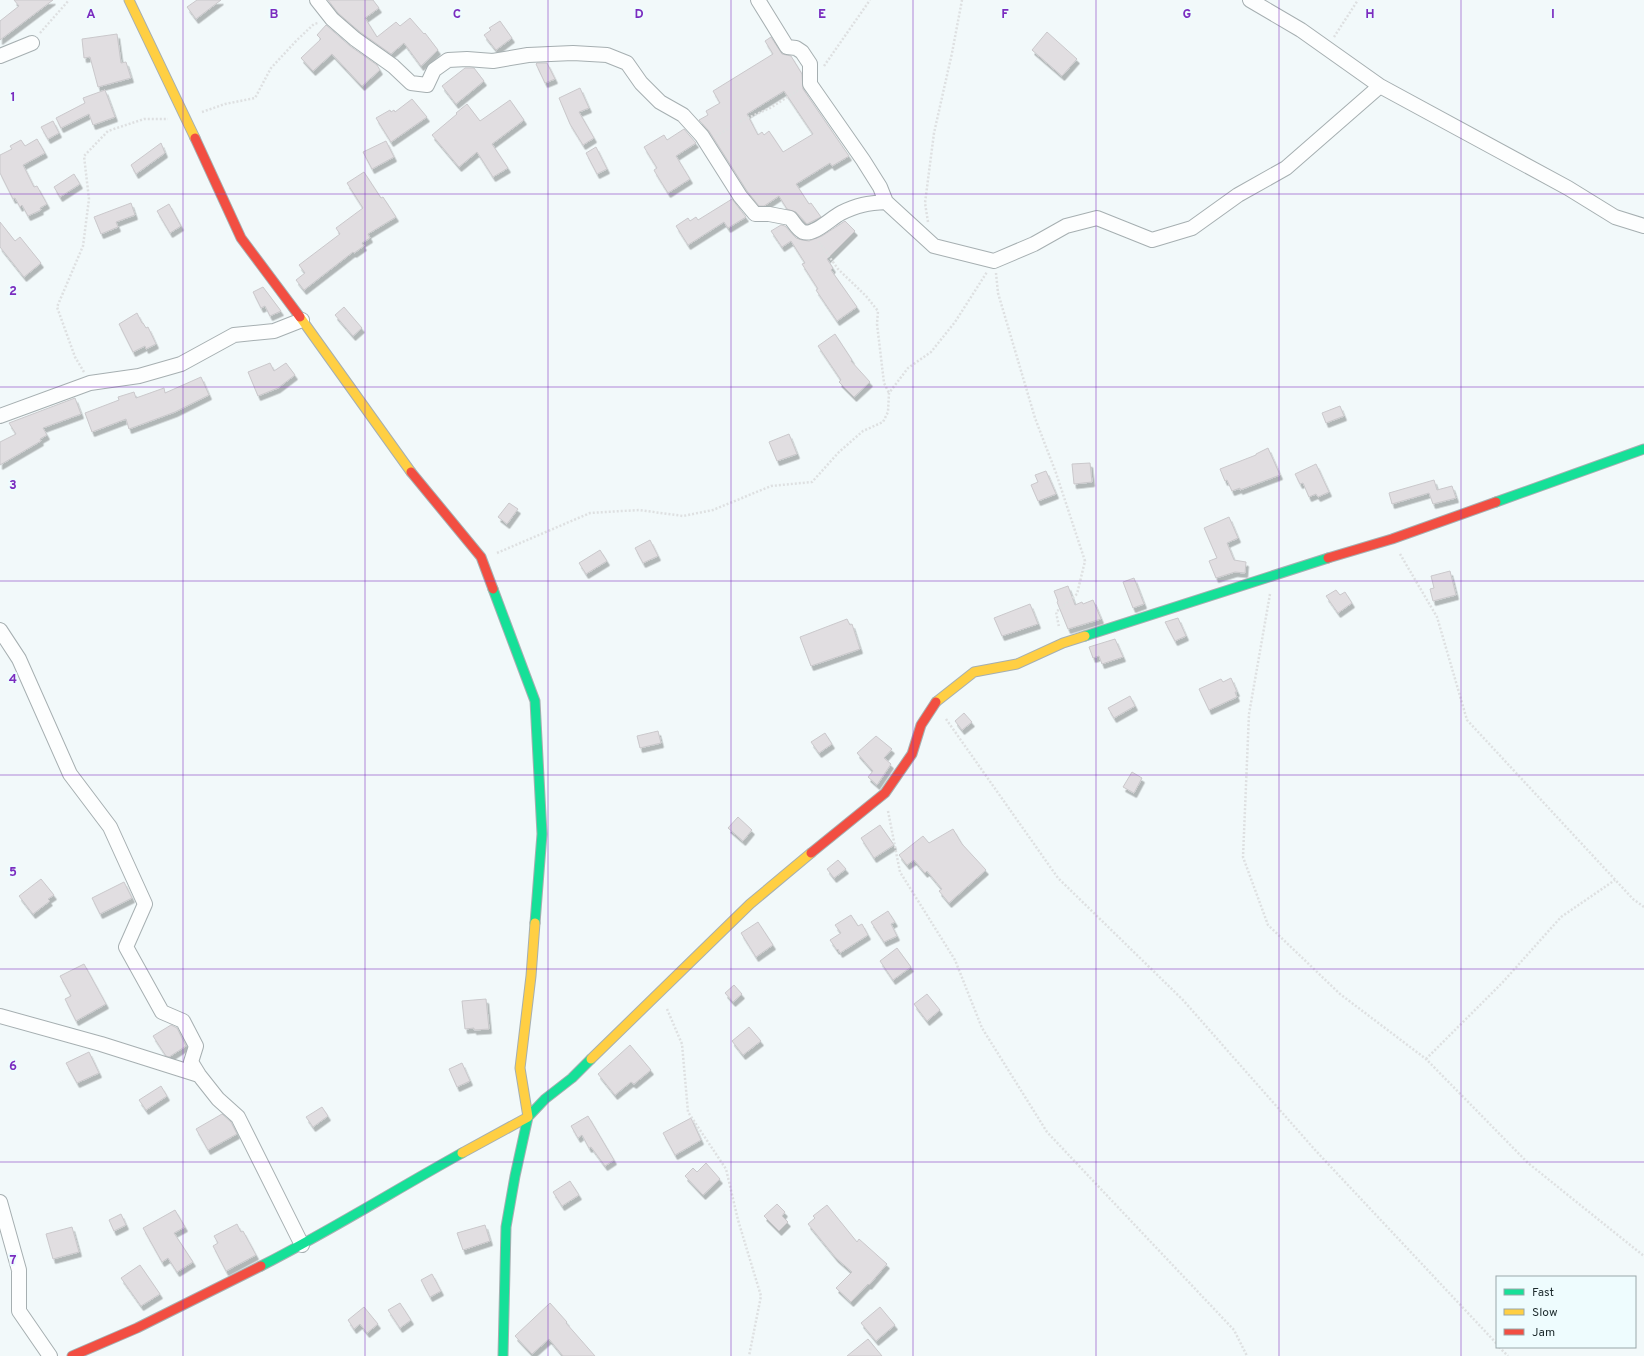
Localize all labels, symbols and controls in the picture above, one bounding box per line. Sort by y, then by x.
text: A [86,7,96,23]
text: B [270,7,279,23]
text: C [453,7,461,23]
text: D [634,7,644,23]
text: E [818,7,826,23]
text: F [1001,7,1009,23]
text: G [1183,7,1192,23]
text: H [1365,7,1375,23]
text: I [1551,7,1555,23]
text: 1 [10,90,16,106]
text: 2 [9,284,17,300]
text: 3 [9,478,17,494]
text: 4 [9,672,17,688]
text: 5 [9,865,17,881]
text: 6 [9,1059,17,1075]
text: 7 [10,1253,17,1269]
legend [1496,1276,1636,1348]
text: Fast [1532,1285,1554,1301]
text: Slow [1532,1305,1558,1321]
text: Jam [1532,1325,1555,1341]

